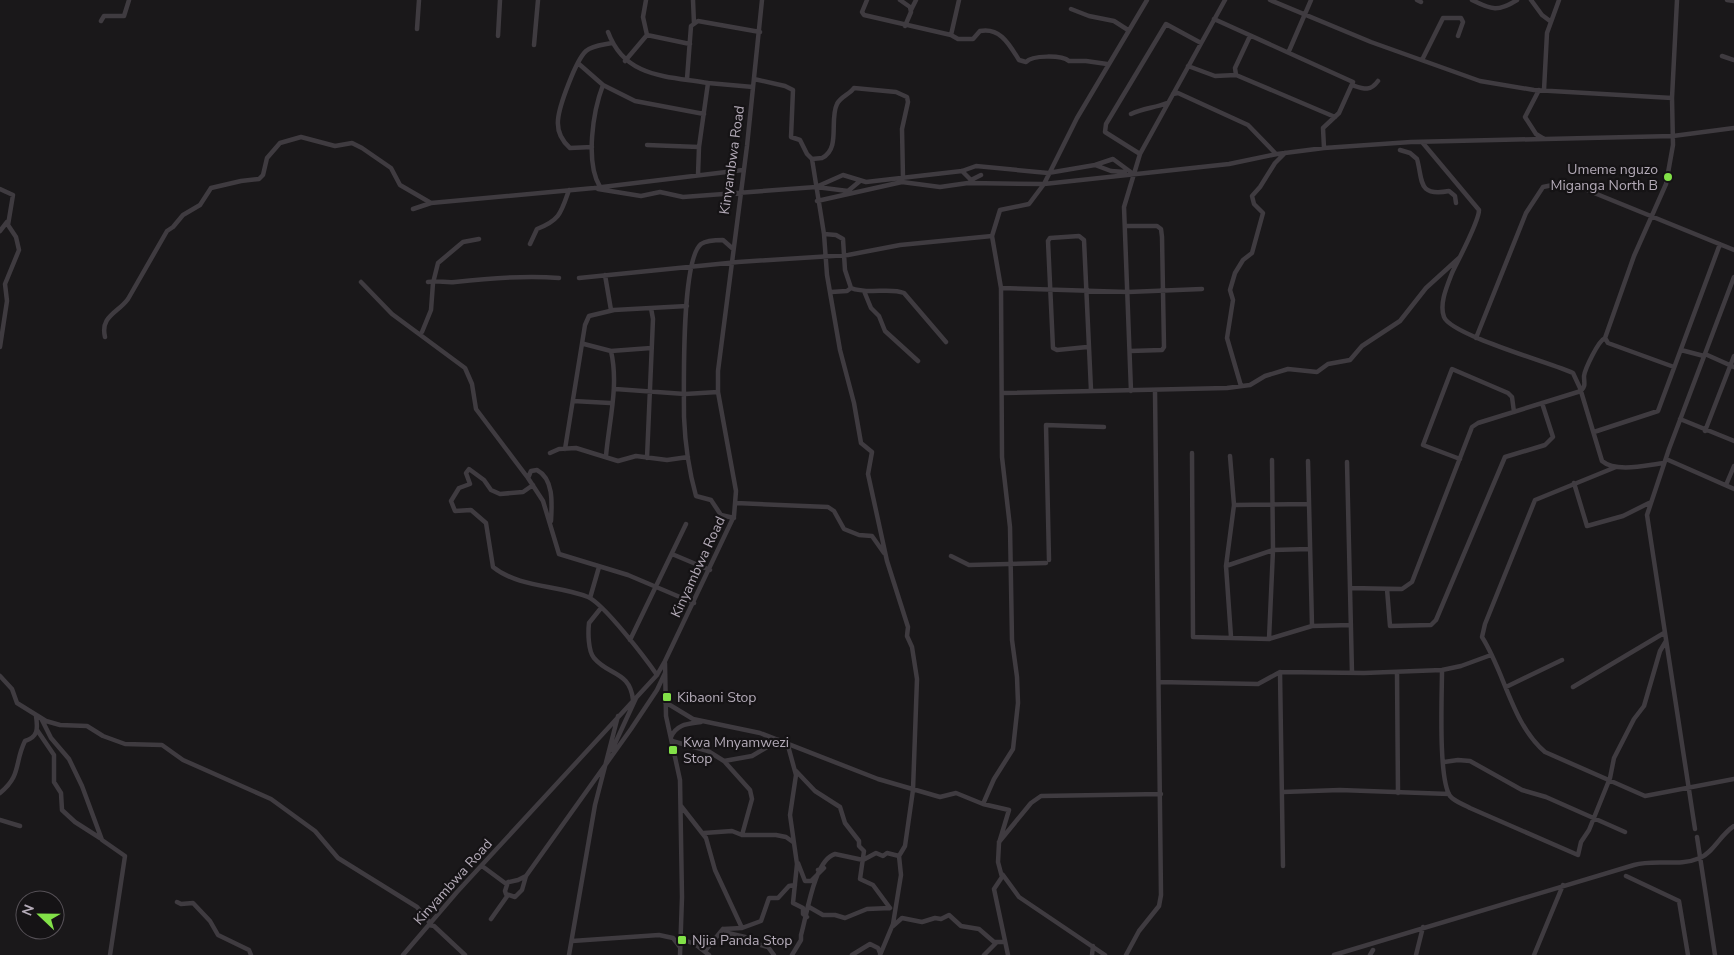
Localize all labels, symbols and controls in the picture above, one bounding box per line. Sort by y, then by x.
street label: Kinyambwa Road [715,104,749,216]
place label: Umeme nguzo Miganga North B [1551,160,1658,195]
marker: Umeme nguzo Miganga North B [1662,171,1674,183]
street label: Kinyambwa Road [666,513,730,621]
place label: Kibaoni Stop [677,688,757,707]
marker: Kibaoni Stop [661,691,673,703]
place label: Kwa Mnyamwezi Stop [683,733,789,768]
marker: Kwa Mnyamwezi Stop [667,744,679,756]
street label: Kinyambwa Road [409,835,497,929]
north arrow [15,890,65,940]
text: N [18,902,39,919]
place label: Njia Panda Stop [692,931,792,950]
marker: Njia Panda Stop [676,934,688,946]

